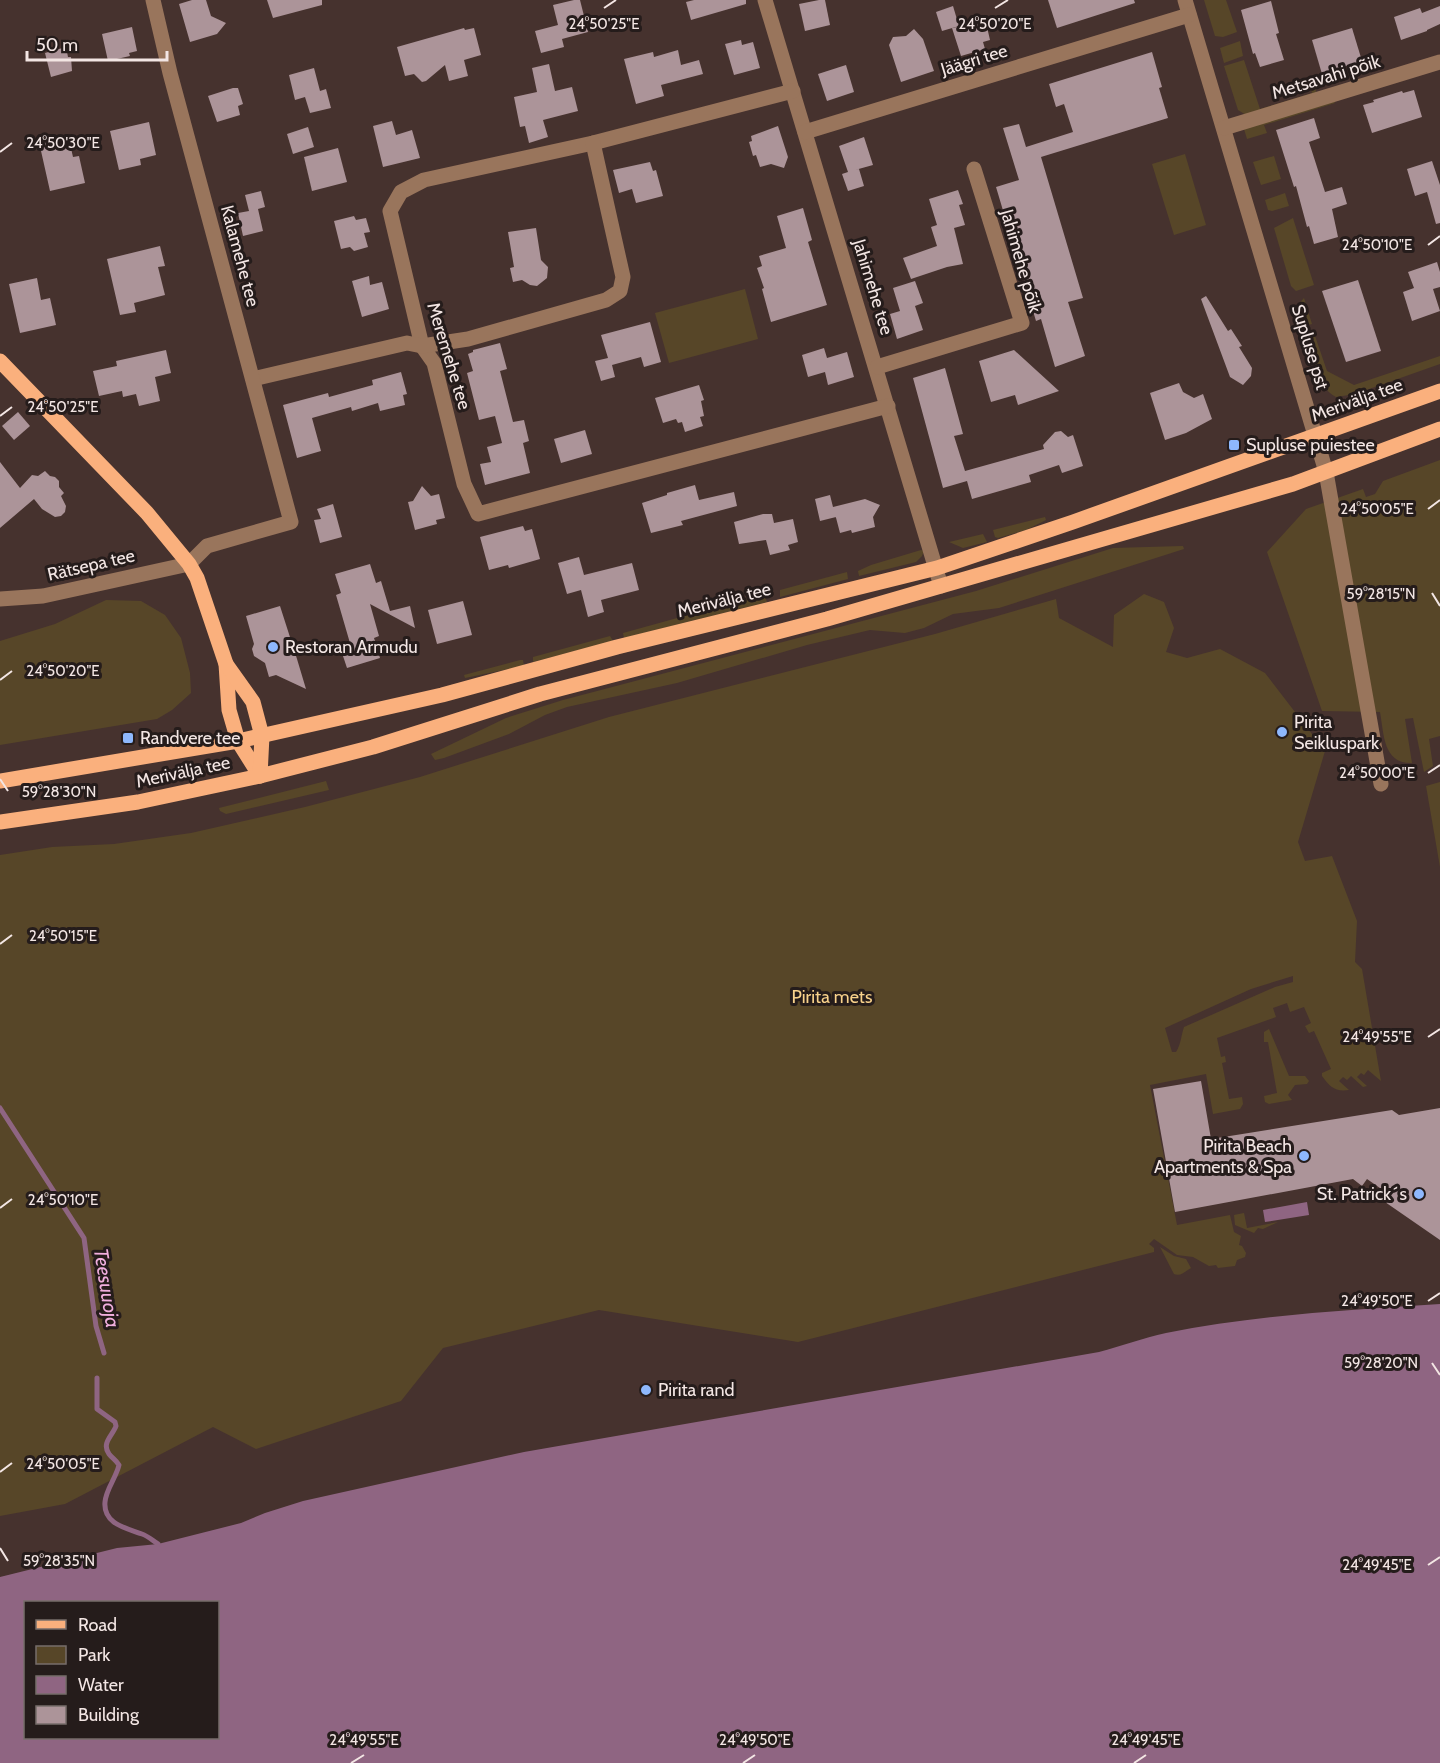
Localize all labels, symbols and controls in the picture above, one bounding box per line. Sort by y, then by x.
text: 24°50'25"E [568,15,640,33]
text: 24°50'20"E [958,15,1032,33]
scale bar [27,24,166,62]
text: 50 m [36,34,78,56]
street label: Jäägri tee [937,39,1010,81]
street label: Metsavahi põik [1269,50,1384,104]
text: 24°50'30"E [26,134,100,152]
street label: Kalamehe tee [216,203,264,309]
street label: Jahimehe põik [995,206,1047,316]
street label: Jahimehe tee [848,235,898,338]
text: 24°50'10"E [1342,236,1412,254]
street label: Meremehe tee [422,300,476,412]
street label: Supluse pst [1287,302,1333,392]
street label: Merivälja tee [1308,373,1406,427]
text: 24°50'25"E [27,398,99,416]
place label: Supluse puiestee [1246,434,1375,456]
marker: Supluse puiestee [1227,438,1241,452]
text: 24°50'05"E [1340,500,1414,518]
street label: Rätsepa tee [45,544,137,586]
street label: Merivälja tee [675,578,773,622]
text: 59°28'15"N [1347,585,1415,603]
place label: Restoran Armudu [285,636,418,658]
marker: Restoran Armudu [266,640,280,654]
text: 24°50'20"E [26,662,100,680]
place label: Pirita Seikluspark [1294,711,1380,754]
marker: Pirita Seikluspark [1275,725,1289,739]
place label: Randvere tee [140,727,241,749]
marker: Randvere tee [121,731,135,745]
street label: Merivälja tee [134,751,232,793]
text: 24°50'00"E [1339,764,1415,782]
text: 59°28'30"N [22,783,96,801]
text: 24°50'15"E [29,927,97,945]
park label: Pirita mets [792,986,872,1008]
text: 24°49'55"E [1342,1028,1412,1046]
place label: Pirita Beach Apartments & Spa [1154,1135,1292,1178]
marker: Pirita Beach Apartments & Spa [1297,1149,1311,1163]
place label: St. Patrick´s [1317,1183,1407,1205]
marker: St. Patrick´s [1412,1187,1426,1201]
text: 24°50'10"E [28,1191,98,1209]
water label: Teesuuoja [89,1247,125,1329]
text: 24°49'50"E [1341,1292,1413,1310]
text: 59°28'20"N [1344,1354,1418,1372]
place label: Pirita rand [658,1379,735,1401]
marker: Pirita rand [639,1383,653,1397]
text: 24°50'05"E [26,1455,100,1473]
text: 59°28'35"N [23,1552,95,1570]
text: 24°49'45"E [1342,1556,1412,1574]
legend [24,1601,219,1739]
text: Road [78,1614,117,1636]
text: Park [78,1644,111,1666]
text: Water [78,1674,124,1696]
text: Building [78,1704,140,1726]
text: 24°49'55"E [329,1731,399,1749]
text: 24°49'50"E [719,1731,791,1749]
text: 24°49'45"E [1111,1731,1181,1749]

